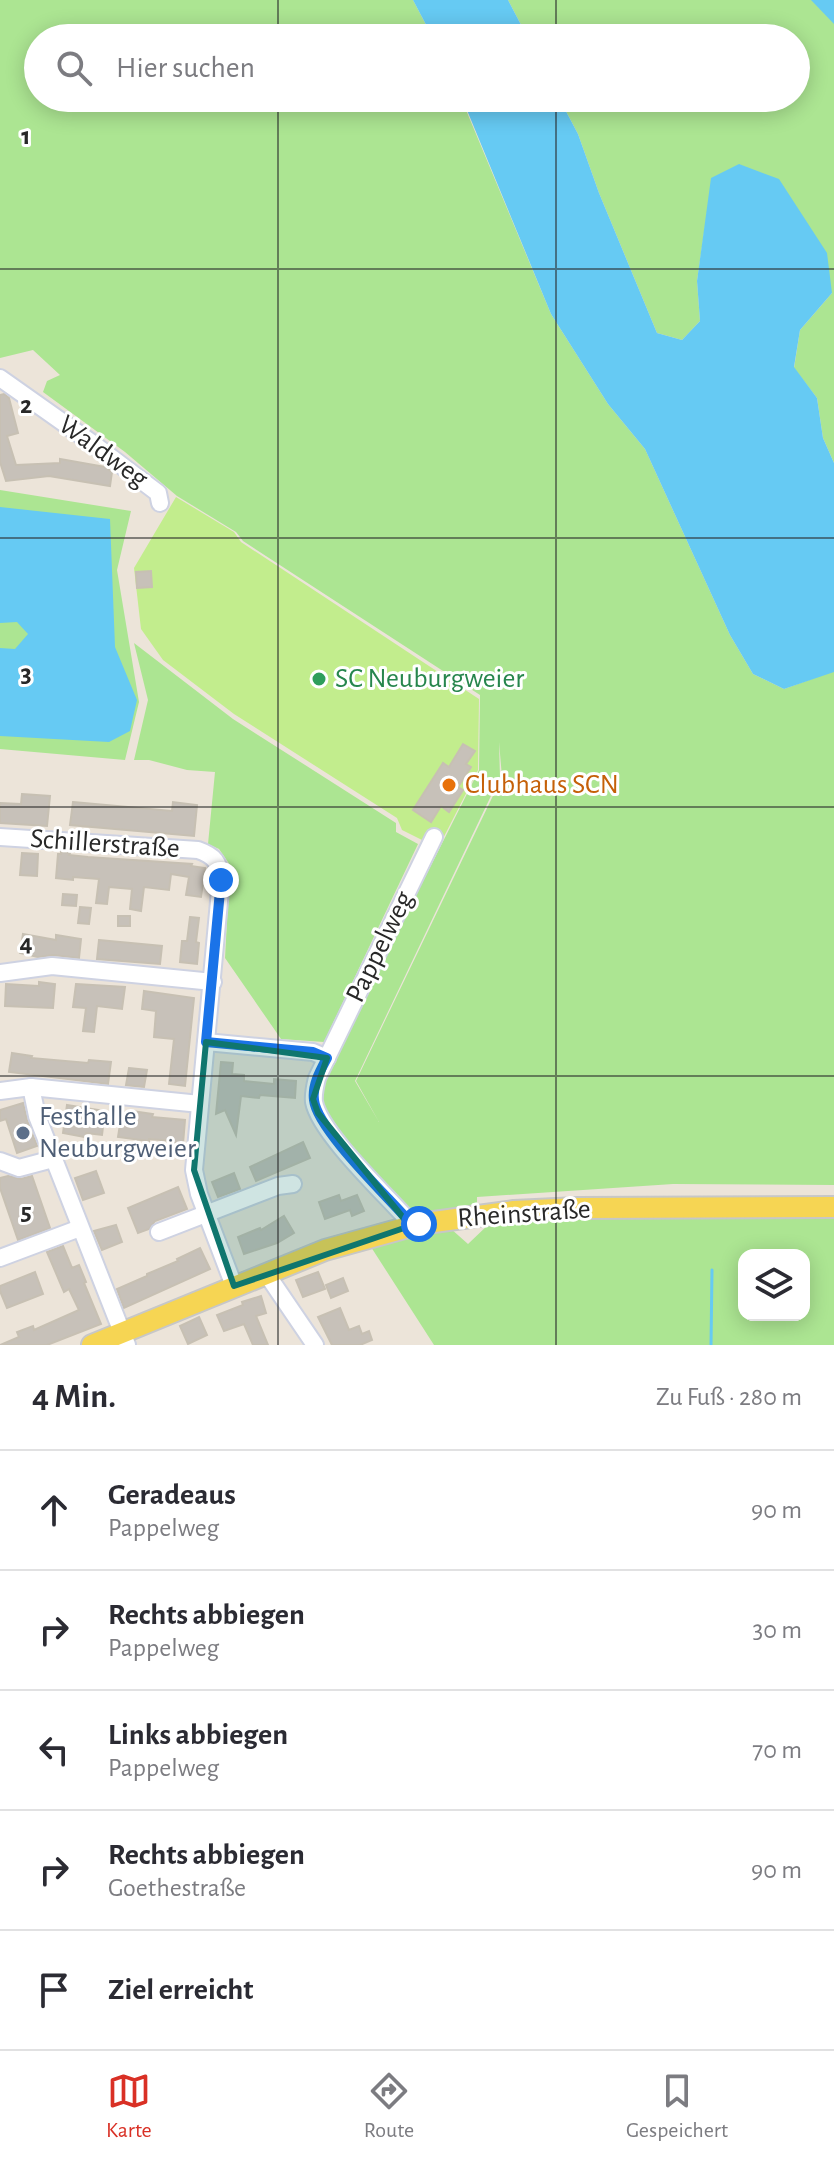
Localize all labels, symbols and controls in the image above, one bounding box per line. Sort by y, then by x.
search box [24,24,810,112]
icon: search [52,46,96,90]
text: Hier suchen [116,53,255,83]
text: 1 [21,123,31,149]
text: 2 [20,392,32,418]
street label: Waldweg [53,411,153,494]
text: 3 [20,661,32,687]
place label: SC Neuburgweier [335,665,524,693]
marker: SC Neuburgweier [310,670,328,688]
place label: Clubhaus SCN [465,771,619,799]
marker: Clubhaus SCN [440,776,458,794]
street label: Schillerstraße [29,825,181,863]
route end [203,862,239,898]
street label: Pappelweg [341,887,419,1007]
text: 4 [19,930,33,956]
place label: Festhalle Neuburgweier [39,1103,196,1163]
marker: Festhalle Neuburgweier [14,1124,32,1142]
street label: Rheinstraße [456,1195,592,1233]
text: 5 [20,1199,32,1225]
route start [401,1206,437,1242]
map controls [738,1249,810,1321]
button: layers [738,1249,810,1321]
text: 4 Min. [32,1380,116,1414]
text: Zu Fuß · 280 m [656,1384,802,1410]
text: Geradeaus [108,1480,236,1510]
icon: ahead [32,1488,76,1532]
text: 90 m [751,1497,802,1523]
text: Pappelweg [108,1515,219,1541]
text: Rechts abbiegen [108,1600,305,1630]
icon: right [32,1608,76,1652]
text: 30 m [752,1617,802,1643]
text: Pappelweg [108,1635,219,1661]
text: Links abbiegen [108,1720,288,1750]
icon: left [32,1728,76,1772]
text: 70 m [752,1737,802,1763]
text: Pappelweg [108,1755,219,1781]
text: Rechts abbiegen [108,1840,305,1870]
icon: right [32,1848,76,1892]
text: 90 m [751,1857,802,1883]
text: Goethestraße [108,1875,246,1901]
icon: arrive [32,1968,76,2012]
text: Ziel erreicht [108,1975,253,2005]
tab: Karte [106,2069,152,2143]
tab: Route [364,2069,414,2143]
tab: Gespeichert [626,2069,728,2143]

